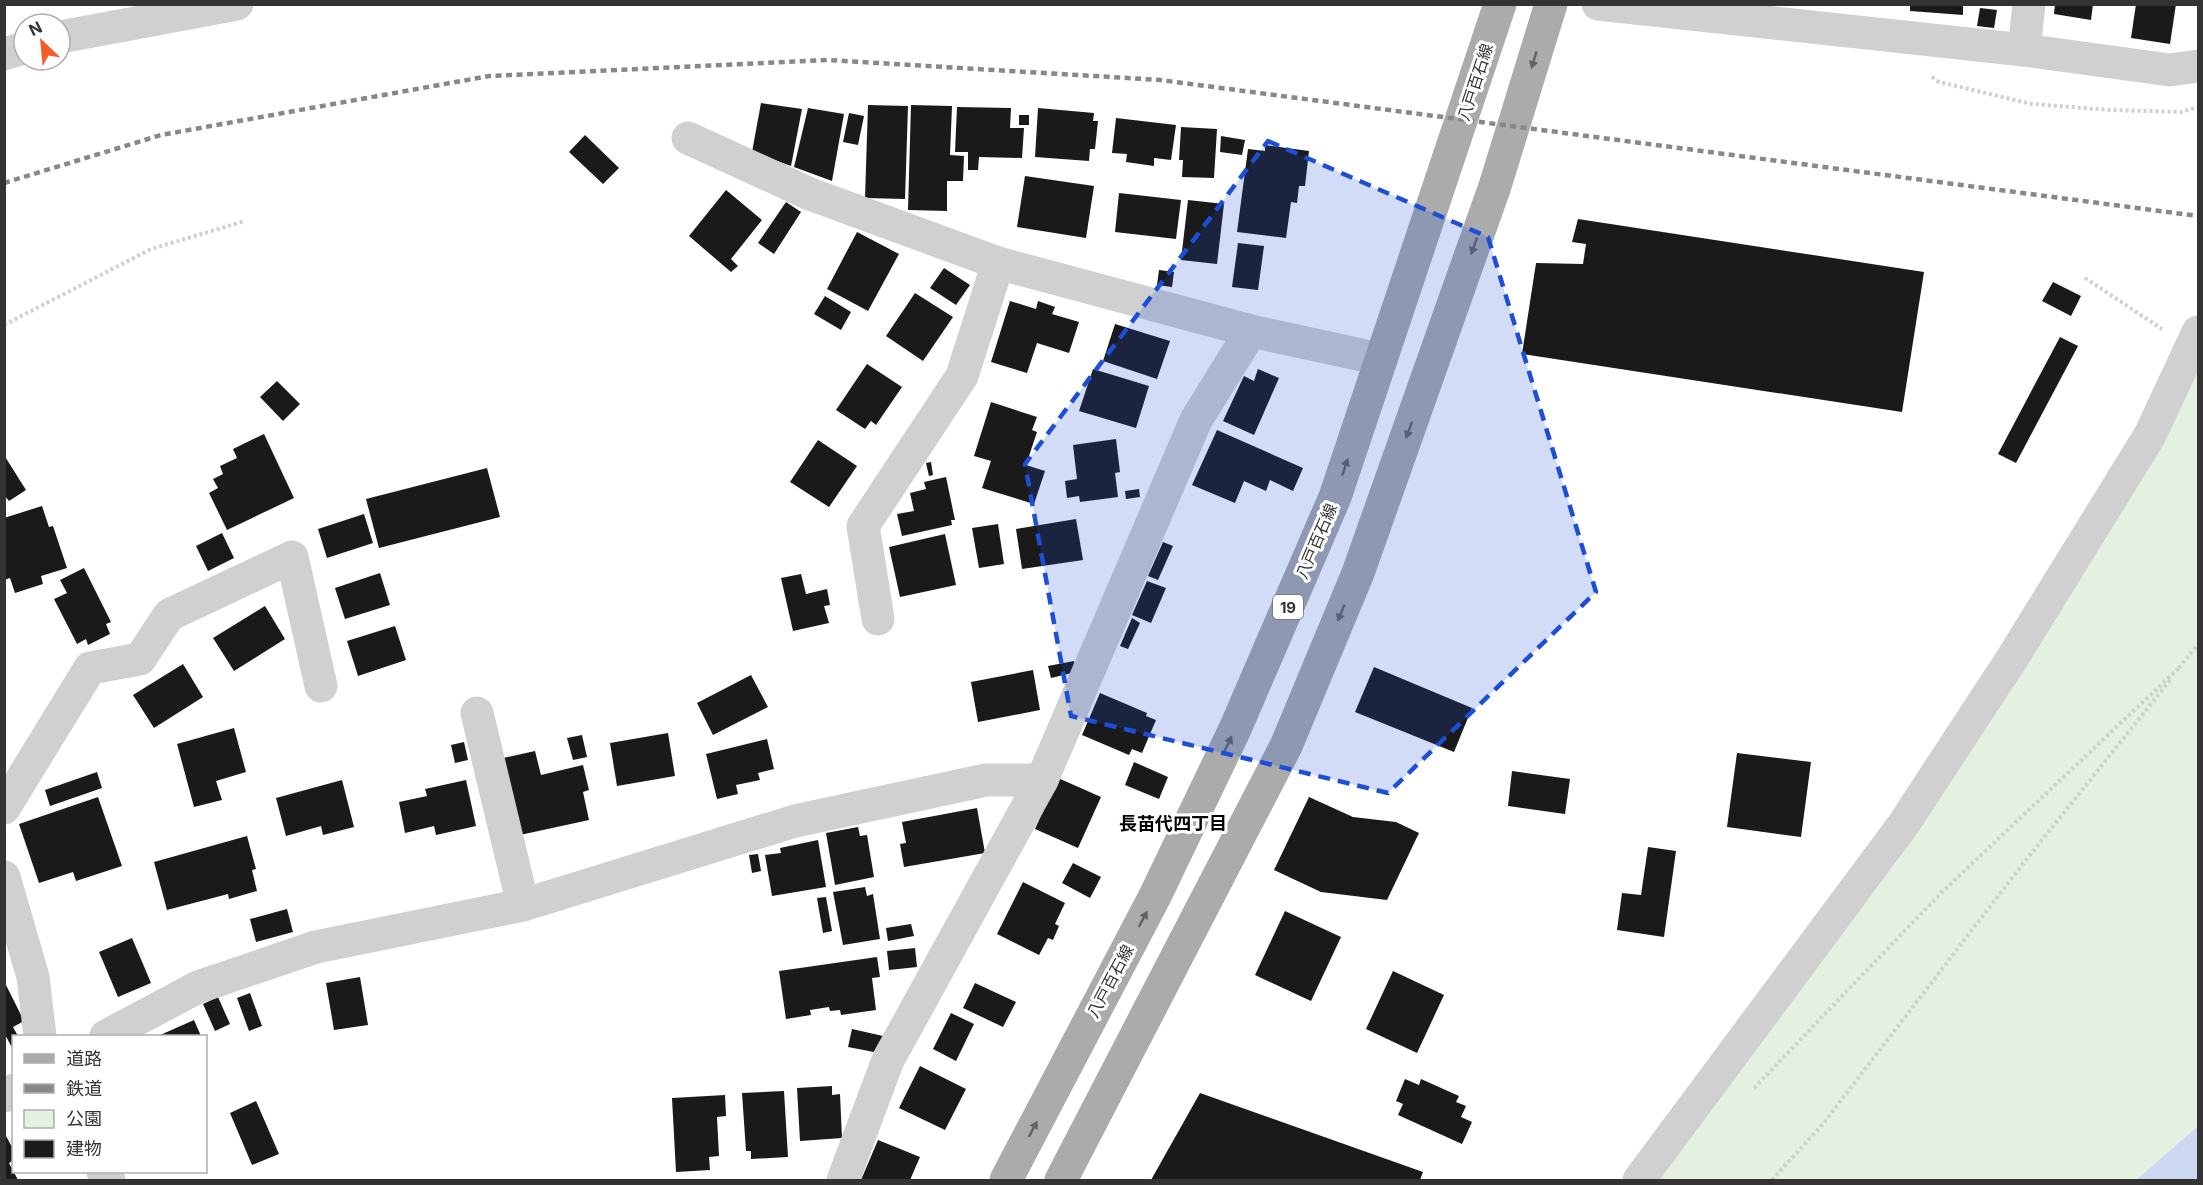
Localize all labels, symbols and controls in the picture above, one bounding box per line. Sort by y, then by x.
north arrow [12,12,72,72]
text: N [26,17,45,40]
street label: 八戸百石線 [1453,41,1497,123]
one-way arrow [1528,52,1538,70]
one-way arrow [1468,237,1478,255]
one-way arrow [1403,421,1413,439]
one-way arrow [1341,458,1350,476]
street label: 八戸百石線 [1291,500,1341,582]
road number: 19 [1273,595,1303,619]
one-way arrow [1336,604,1346,622]
one-way arrow [1224,735,1233,752]
district label: 長苗代四丁目 [1119,813,1227,834]
one-way arrow [1138,910,1148,927]
street label: 八戸百石線 [1082,941,1138,1021]
legend [12,1035,207,1173]
text: 道路 [66,1048,102,1069]
text: 鉄道 [66,1078,102,1099]
text: 公園 [66,1108,102,1129]
one-way arrow [1028,1120,1038,1137]
text: 建物 [66,1138,102,1159]

